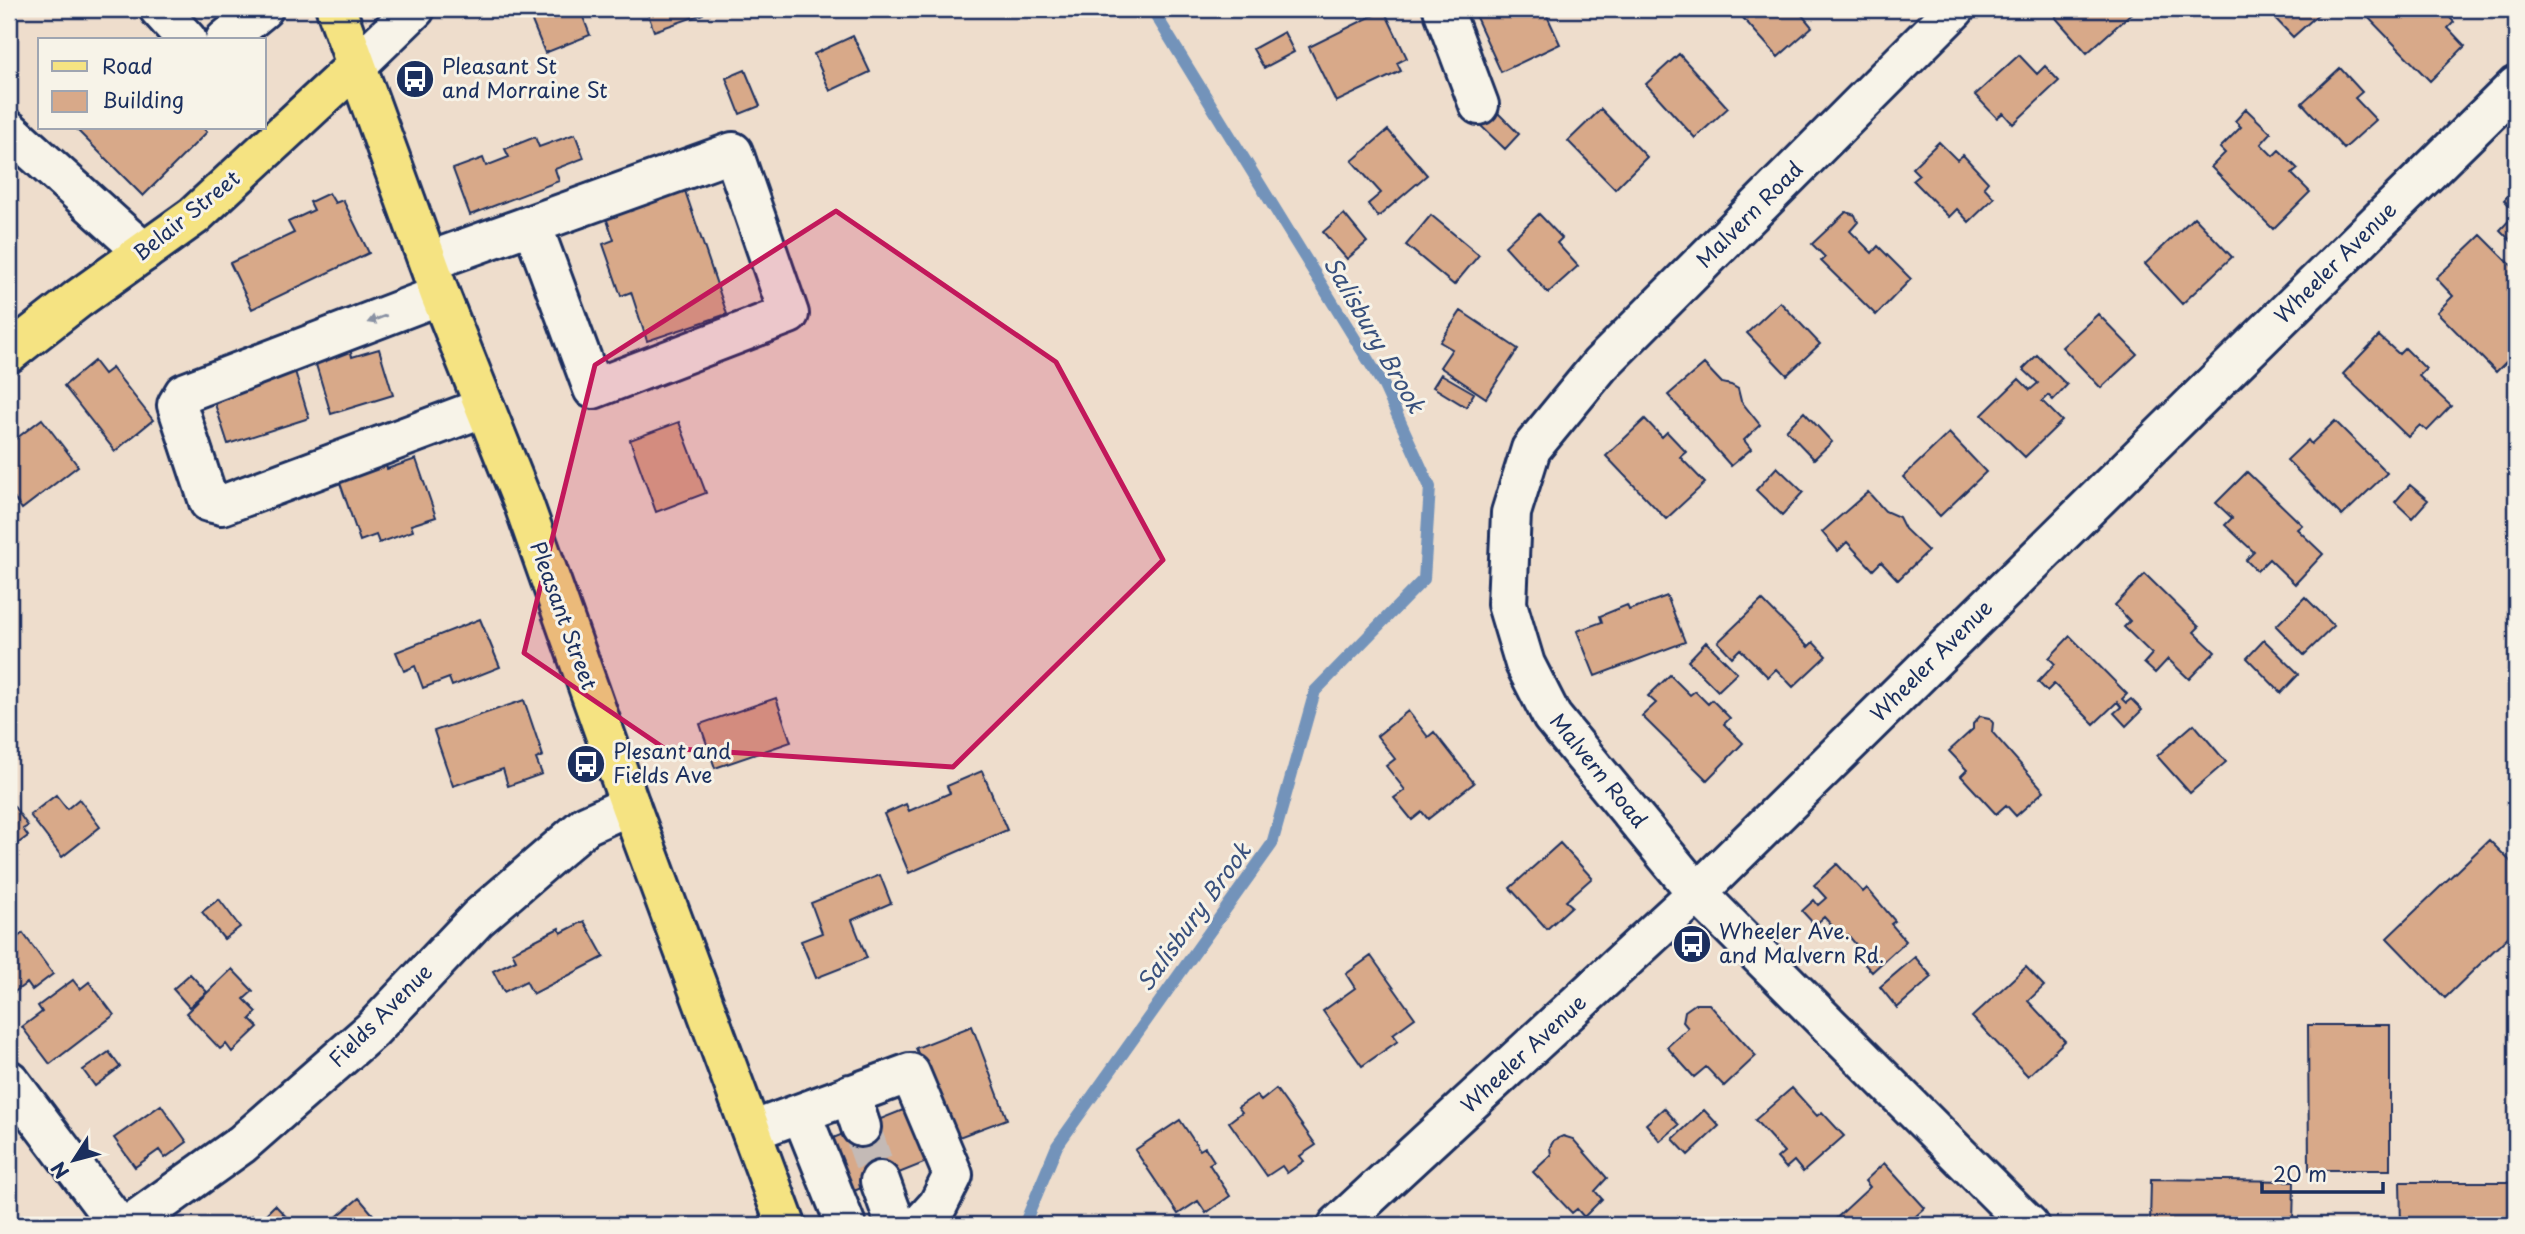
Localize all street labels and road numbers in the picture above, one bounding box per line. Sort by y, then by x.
street label: Malvern Road [1688,153,1809,274]
street label: Belair Street [126,161,246,267]
street label: Wheeler Avenue [2266,193,2403,330]
street label: Pleasant Street [523,537,607,694]
street label: Wheeler Avenue [1862,591,1999,728]
street label: Malvern Road [1543,705,1656,834]
street label: Fields Avenue [320,955,439,1074]
street label: Wheeler Avenue [1453,986,1593,1119]

